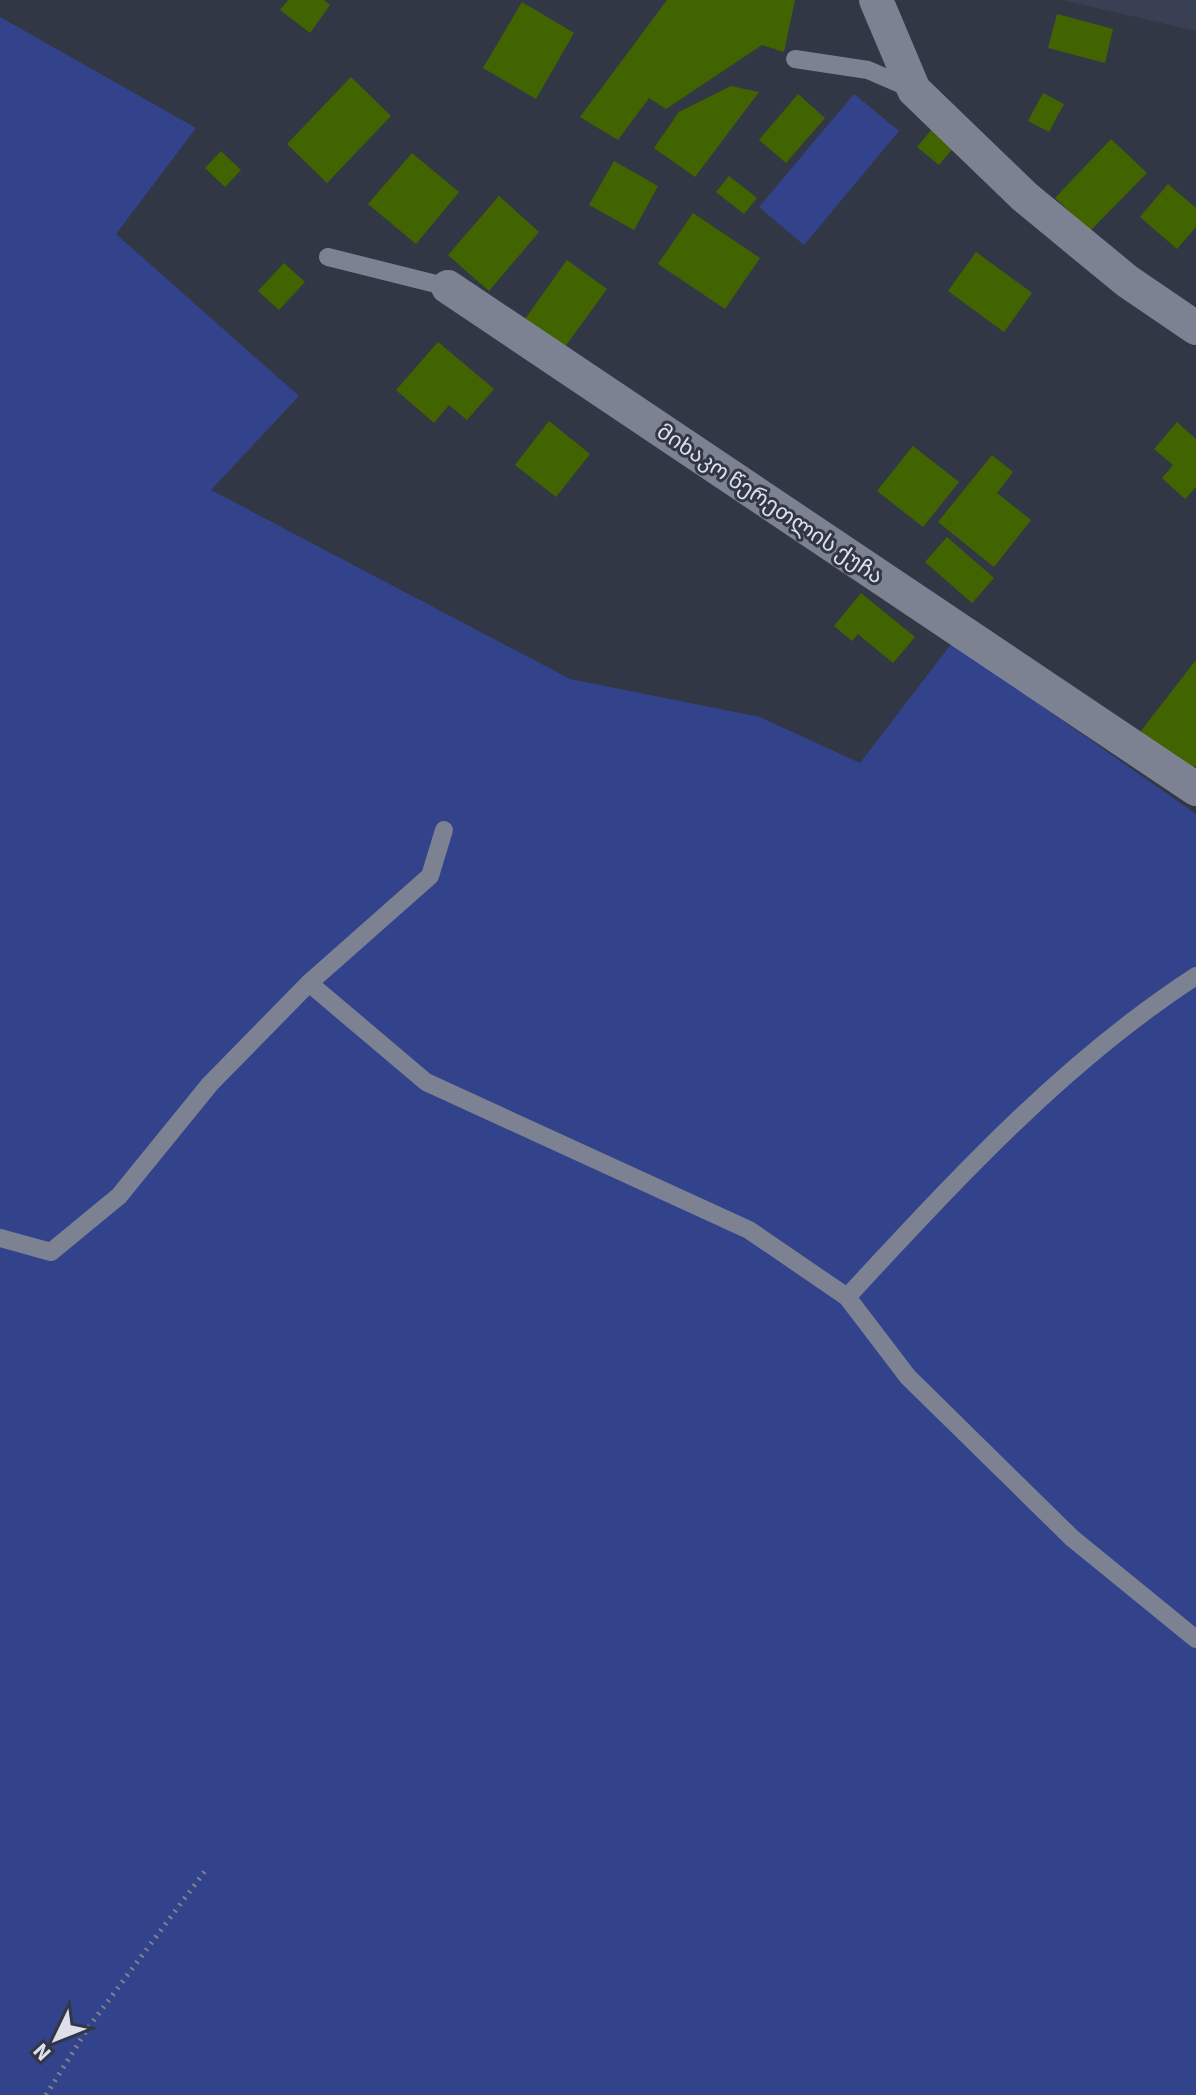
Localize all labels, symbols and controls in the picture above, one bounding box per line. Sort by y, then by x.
street label: მიხაკო წერეთლის ქუჩა [650,416,890,592]
north arrow [16,1999,96,2079]
text: N [25,2036,59,2068]

